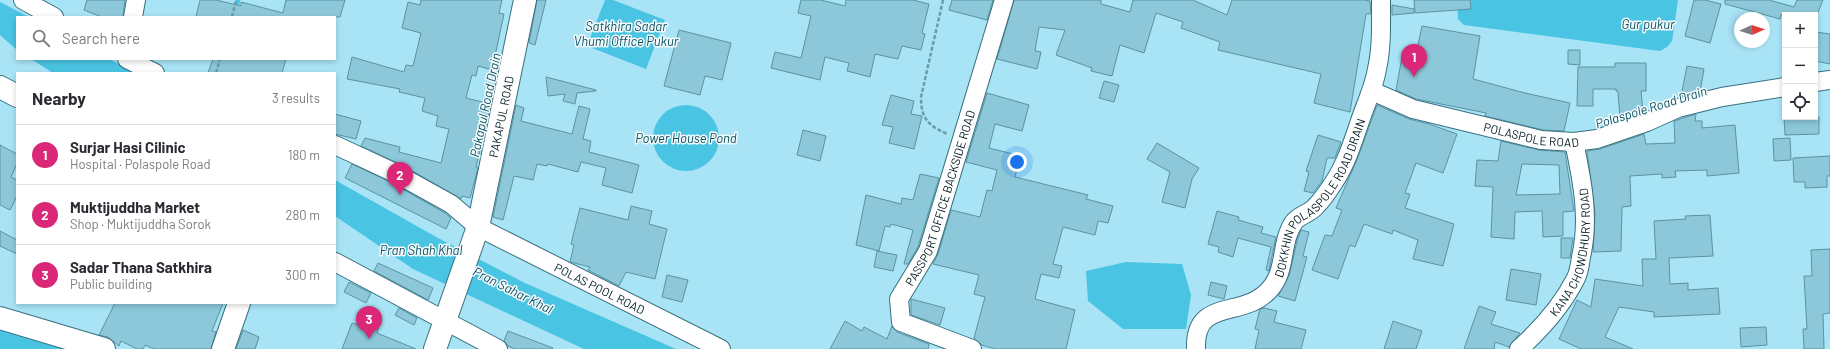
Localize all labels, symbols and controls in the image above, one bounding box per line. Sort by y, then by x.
north arrow [1734,12,1770,48]
map controls [1782,12,1818,120]
button: + [1782,12,1818,48]
search box [16,16,336,60]
water label: Gur pukur [1621,16,1675,32]
water label: Satkhira Sadar Vhumi Office Pukur [574,18,679,49]
icon: search [30,27,52,49]
text: Search here [62,29,140,47]
pin: 1 [1401,44,1427,77]
button: − [1782,48,1818,84]
water label: Pakapul Road Drain [466,51,504,159]
street label: PAKAPUL ROAD [486,75,516,159]
water label: Polaspole Road Drain [1593,82,1709,132]
button: locate [1782,84,1818,120]
text: Nearby [32,88,86,108]
text: 3 results [272,90,320,106]
street label: PASSPORT OFFICE BACKSIDE ROAD [902,109,977,288]
street label: DOKKHIN POLASPOLE ROAD DRAIN [1271,117,1367,279]
street label: POLASPOLE ROAD [1482,119,1580,149]
water label: Power House Pond [635,130,737,146]
text: Surjar Hasi Cilinic [70,138,186,156]
text: 1 [43,147,47,163]
text: 180 m [288,147,320,163]
your location [1007,152,1027,172]
text: Hospital · Polaspole Road [70,156,211,172]
pin: 2 [387,162,413,195]
street label: KANA CHOWDHURY ROAD [1546,187,1592,319]
text: Muktijuddha Market [70,198,200,216]
text: 2 [41,207,49,223]
text: 280 m [286,207,320,223]
text: Shop · Muktijuddha Sorok [70,216,211,232]
water label: Pran Shah Khal [380,242,462,258]
text: Sadar Thana Satkhira [70,258,212,276]
street label: POLAS POOL ROAD [552,260,647,317]
water label: Pran Sahar Khal [470,263,556,317]
text: 3 [41,267,49,283]
text: 300 m [285,267,320,283]
text: Public building [70,276,152,292]
pin: 3 [356,306,382,339]

